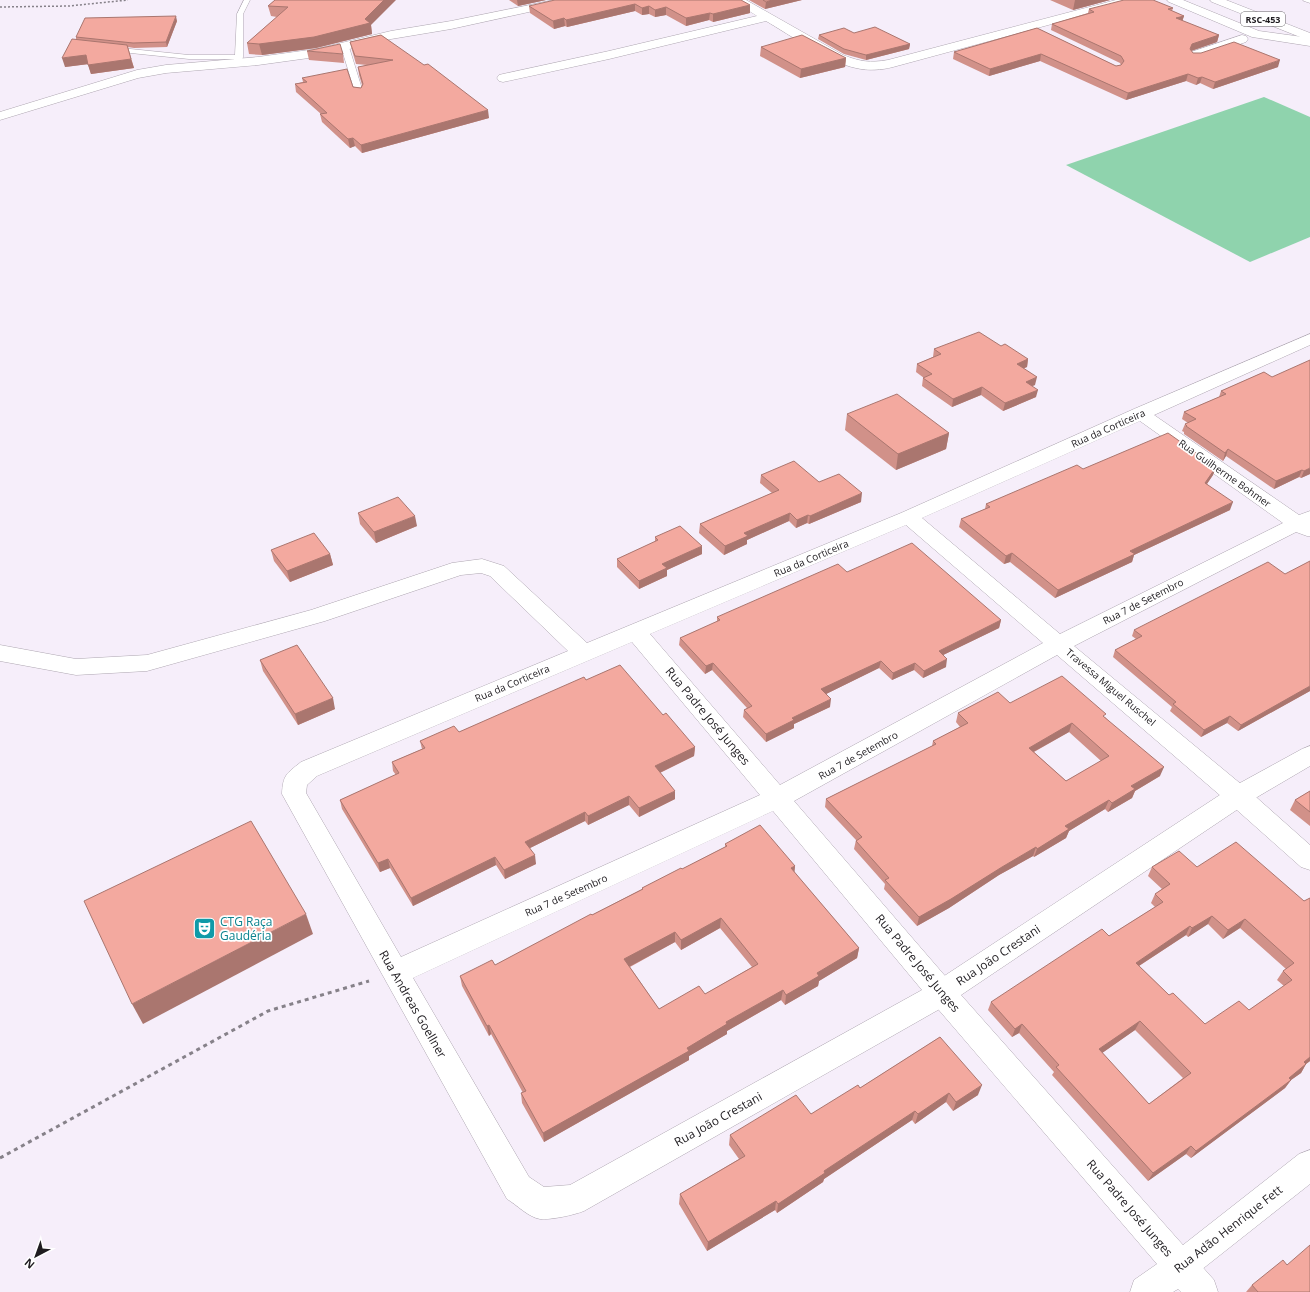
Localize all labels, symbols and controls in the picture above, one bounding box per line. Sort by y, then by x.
road number: RSC-453 [1241,12,1285,26]
street label: Rua da Corticeira [1069,405,1147,451]
street label: Rua Guilherme Bohmer [1176,436,1274,510]
street label: Rua da Corticeira [772,536,850,580]
street label: Rua 7 de Setembro [1100,575,1186,627]
street label: Travessa Miguel Ruschel [1063,645,1159,729]
street label: Rua da Corticeira [473,661,551,705]
street label: Rua Padre José Junges [662,663,754,769]
street label: Rua 7 de Setembro [816,727,900,783]
street label: Rua 7 de Setembro [523,871,609,919]
street label: Rua Padre José Junges [872,910,964,1016]
place label: CTG Raça Gaudéria [220,913,273,944]
theatre icon: CTG Raça Gaudéria [191,915,217,941]
street label: Rua João Crestani [953,920,1043,990]
street label: Rua Andreas Goellner [375,947,451,1061]
street label: Rua João Crestani [671,1088,765,1150]
street label: Rua Padre José Junges [1083,1156,1177,1260]
street label: Rua Adão Henrique Fett [1170,1181,1286,1277]
north arrow [16,1236,56,1276]
text: N [21,1255,37,1273]

